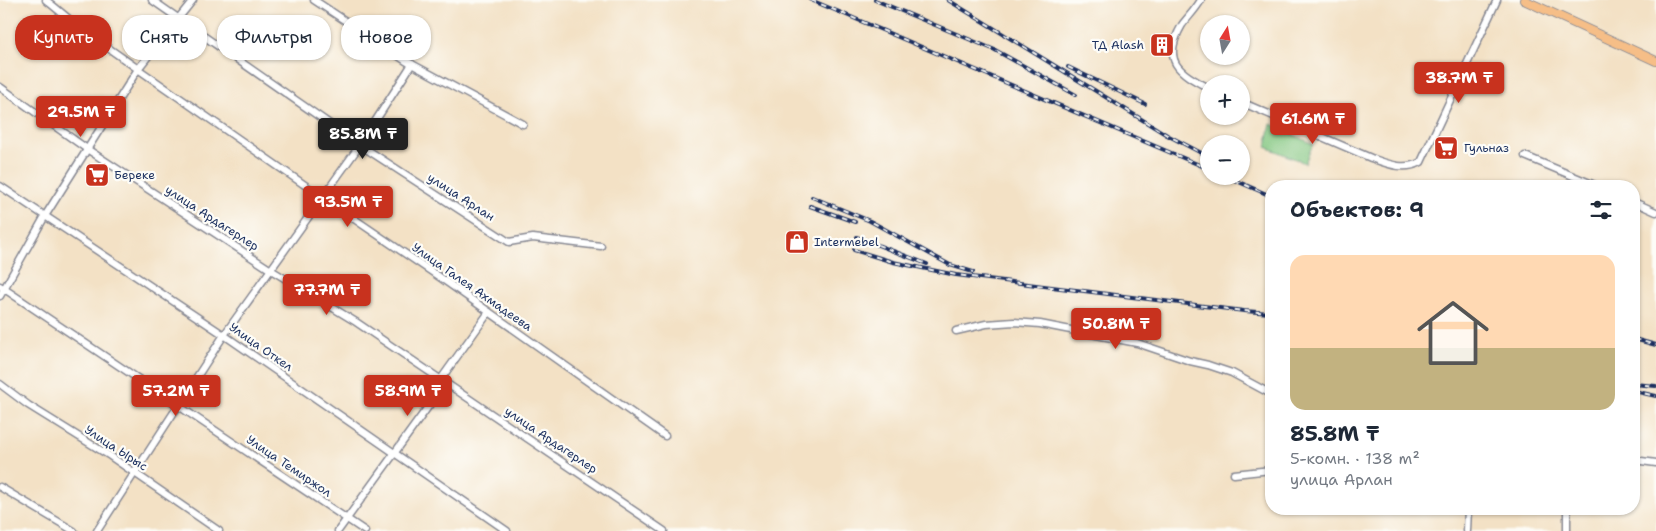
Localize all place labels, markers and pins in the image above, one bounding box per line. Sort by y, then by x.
building icon: ТД Alash [1149,32,1175,58]
place label: ТД Alash [1092,37,1144,53]
pin: 38.7M ₸ [1413,62,1505,104]
pin: 29.5M ₸ [35,96,127,138]
pin: 61.6M ₸ [1267,102,1359,145]
pin: 85.8M ₸ [317,118,409,160]
supermarket icon: Гульназ [1433,135,1459,161]
place label: Гульназ [1464,140,1509,156]
supermarket icon: Береке [84,162,110,188]
place label: Береке [114,167,155,183]
pin: 93.5M ₸ [302,186,394,228]
shop icon: Intermebel [784,229,810,255]
place label: Intermebel [814,234,879,250]
pin: 77.7M ₸ [281,274,373,316]
pin: 50.8M ₸ [1070,308,1162,350]
pin: 57.2M ₸ [130,374,222,417]
pin: 58.9M ₸ [362,374,454,417]

